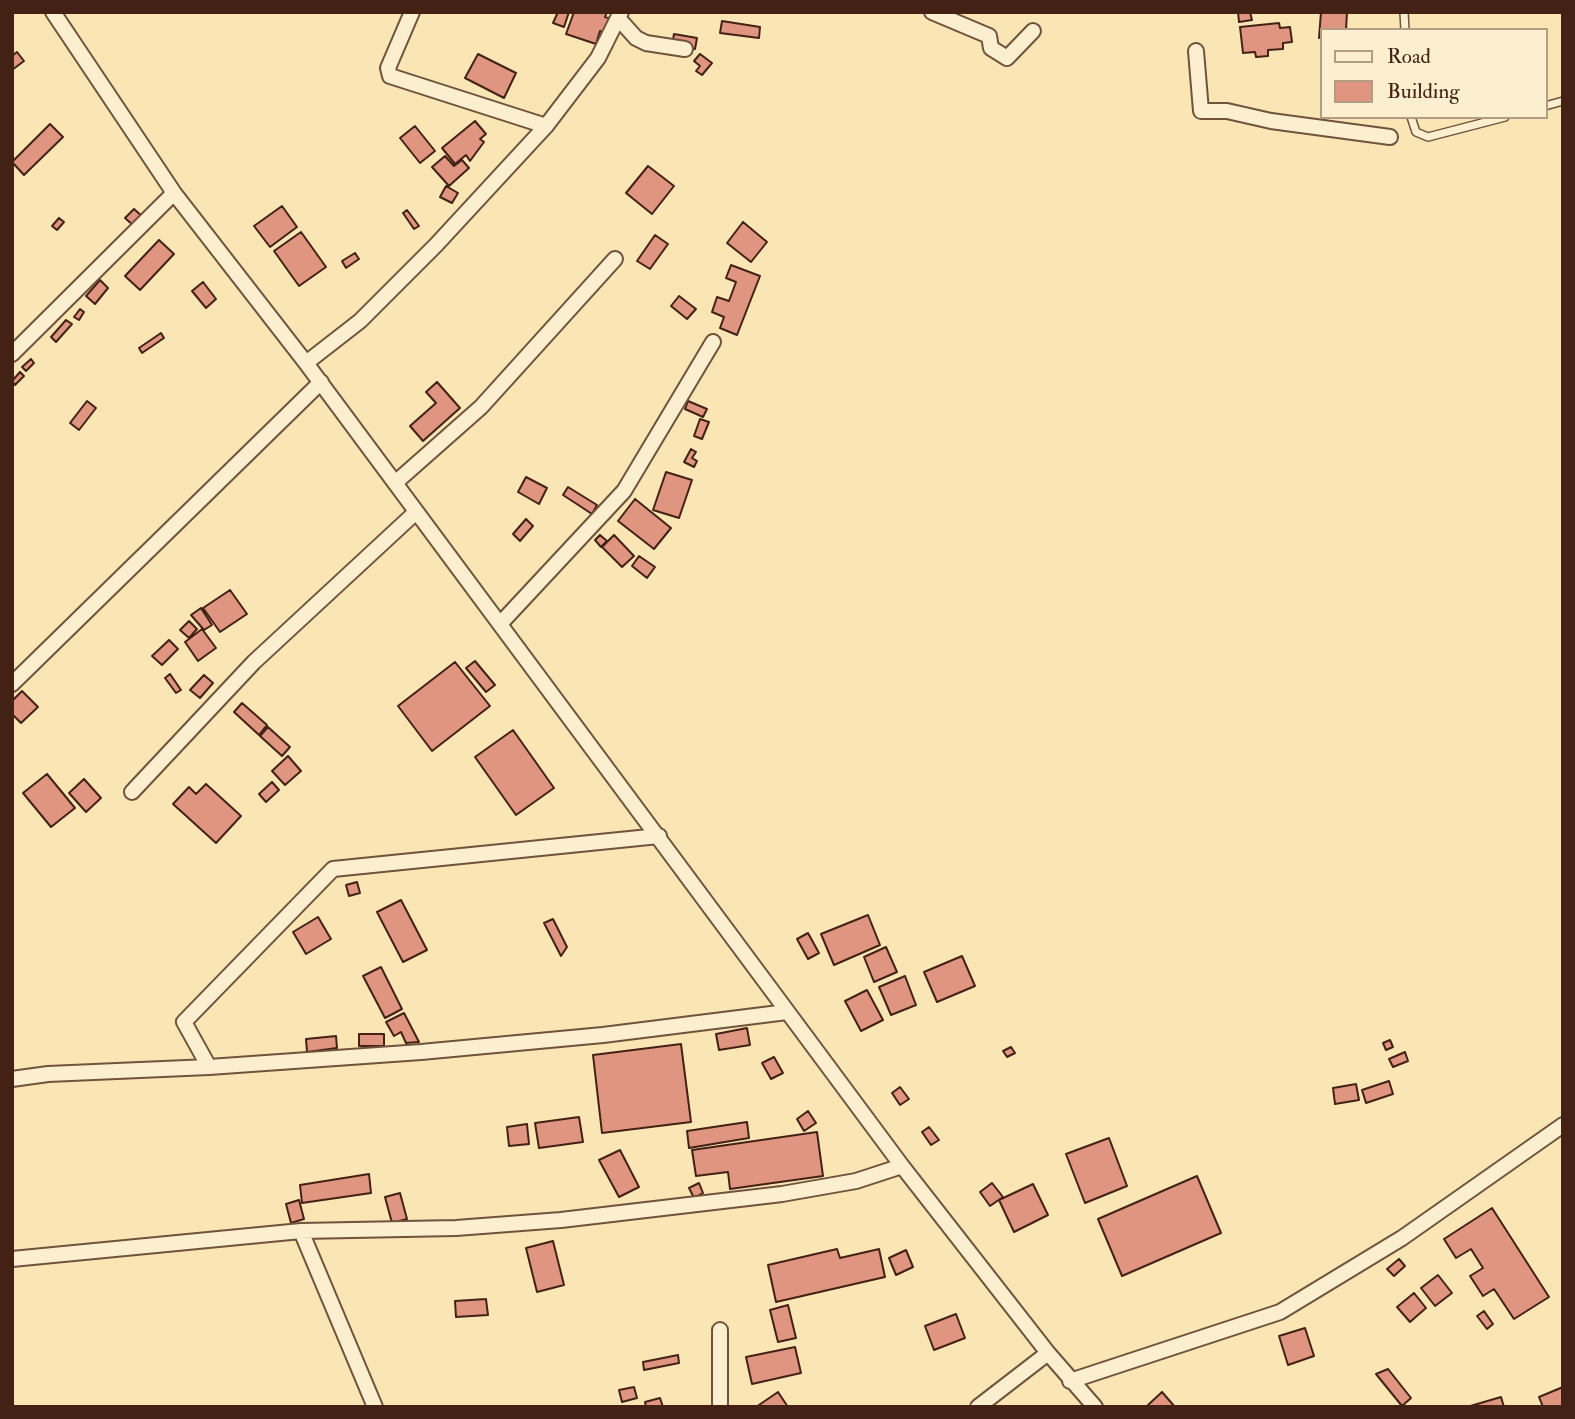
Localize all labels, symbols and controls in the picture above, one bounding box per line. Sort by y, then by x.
legend [1320,28,1547,119]
text: Road [1387,43,1431,70]
text: Building [1387,78,1460,105]

